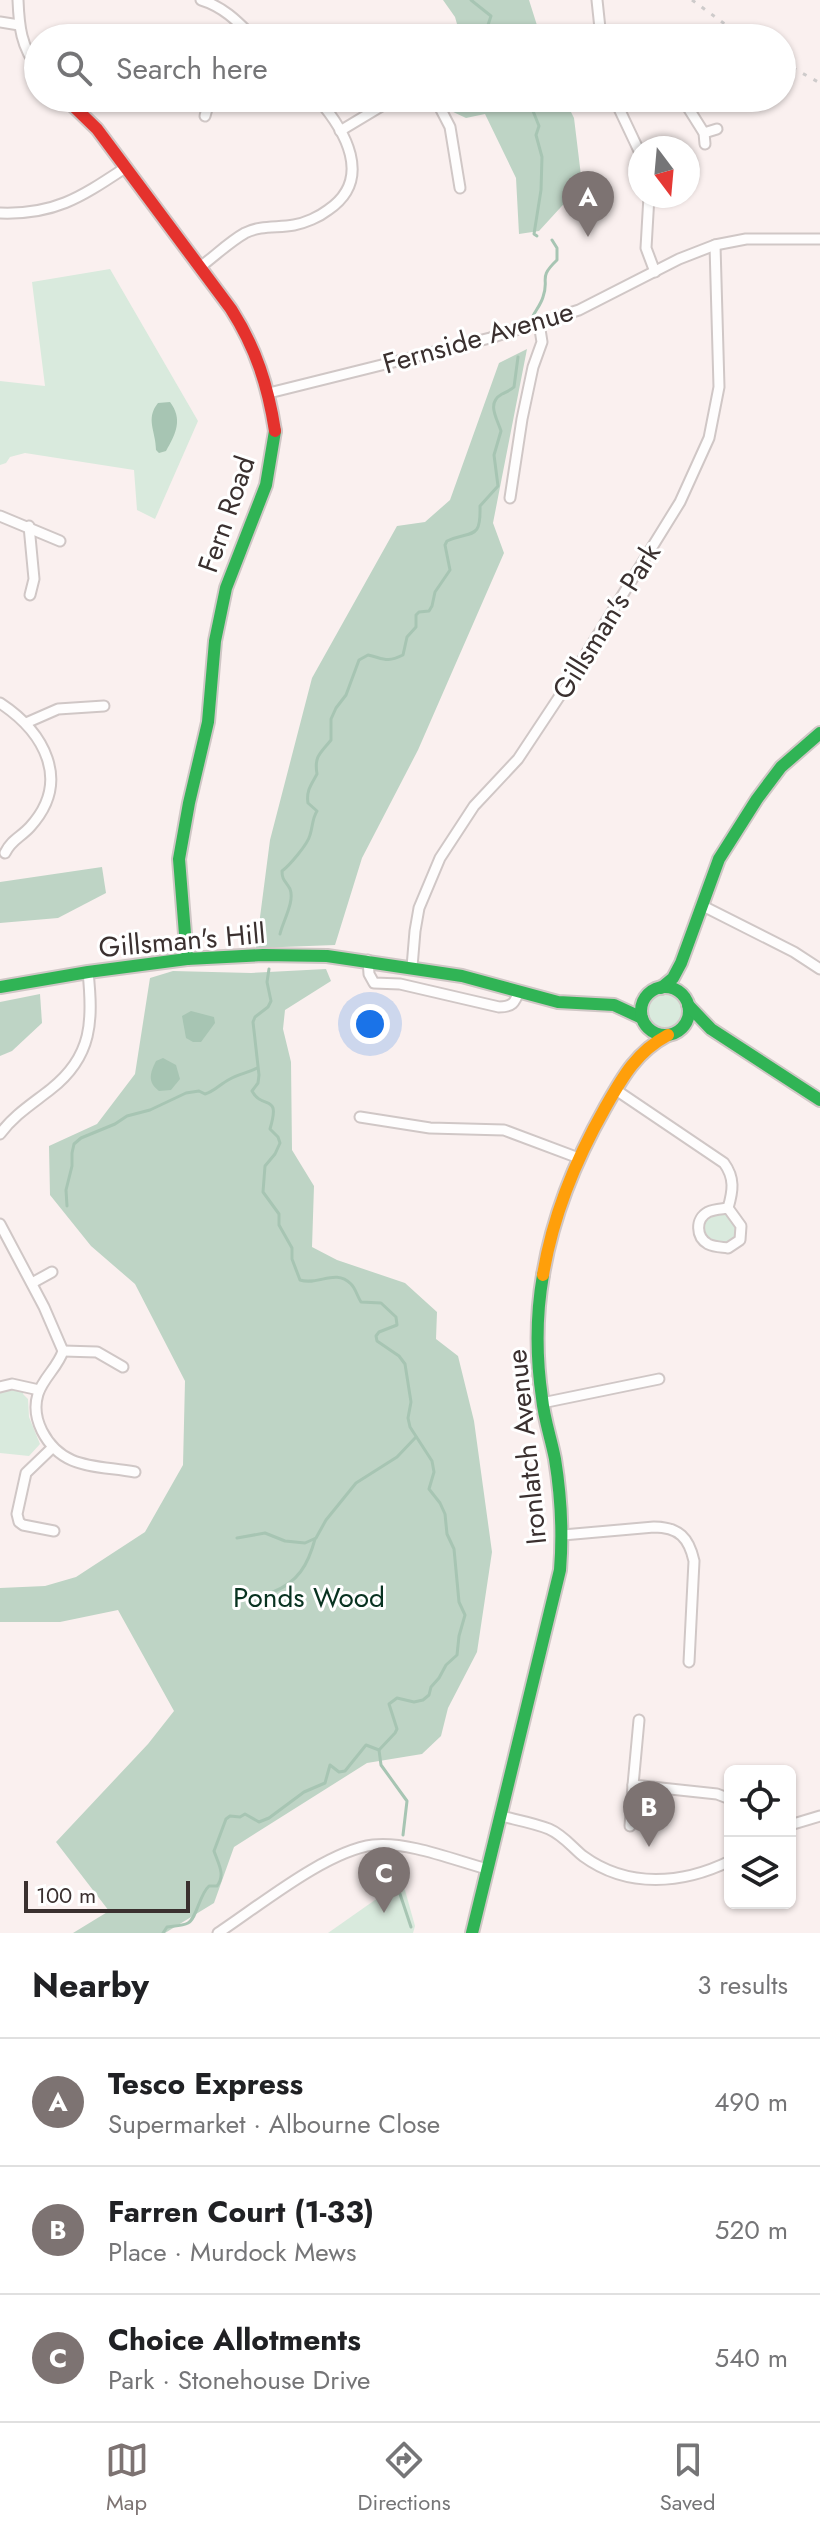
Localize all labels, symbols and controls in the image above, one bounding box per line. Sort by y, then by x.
search box [24,24,796,112]
icon: search [52,46,96,90]
text: Search here [116,47,268,90]
north arrow [628,136,700,208]
pin: A [562,171,614,237]
street label: Fernside Avenue [378,291,578,384]
street label: Fern Road [187,450,266,578]
street label: Gillsman's Park [542,535,671,707]
street label: Gillsman's Hill [97,913,267,968]
your location [350,1004,390,1044]
street label: Ironlatch Avenue [496,1347,557,1547]
park label: Ponds Wood [233,1577,385,1618]
map controls [724,1765,796,1909]
button: locate [724,1765,796,1837]
pin: B [623,1781,675,1847]
button: layers [724,1837,796,1909]
pin: C [358,1847,410,1913]
scale bar [24,1877,190,1913]
text: 100 m [36,1879,96,1911]
text: Nearby [32,1961,149,2010]
text: 3 results [697,1966,788,2004]
text: Tesco Express [108,2062,303,2105]
text: A [48,2083,68,2121]
text: 490 m [714,2083,788,2121]
text: Supermarket · Albourne Close [108,2105,440,2143]
text: Farren Court (1-33) [108,2190,374,2233]
text: B [49,2211,67,2249]
text: 520 m [715,2211,788,2249]
text: Place · Murdock Mews [108,2233,356,2271]
text: Choice Allotments [108,2318,361,2361]
text: C [49,2339,67,2377]
text: 540 m [714,2339,788,2377]
text: Park · Stonehouse Drive [108,2361,370,2399]
tab: Map [105,2438,149,2518]
tab: Directions [358,2438,451,2518]
tab: Saved [660,2438,715,2518]

